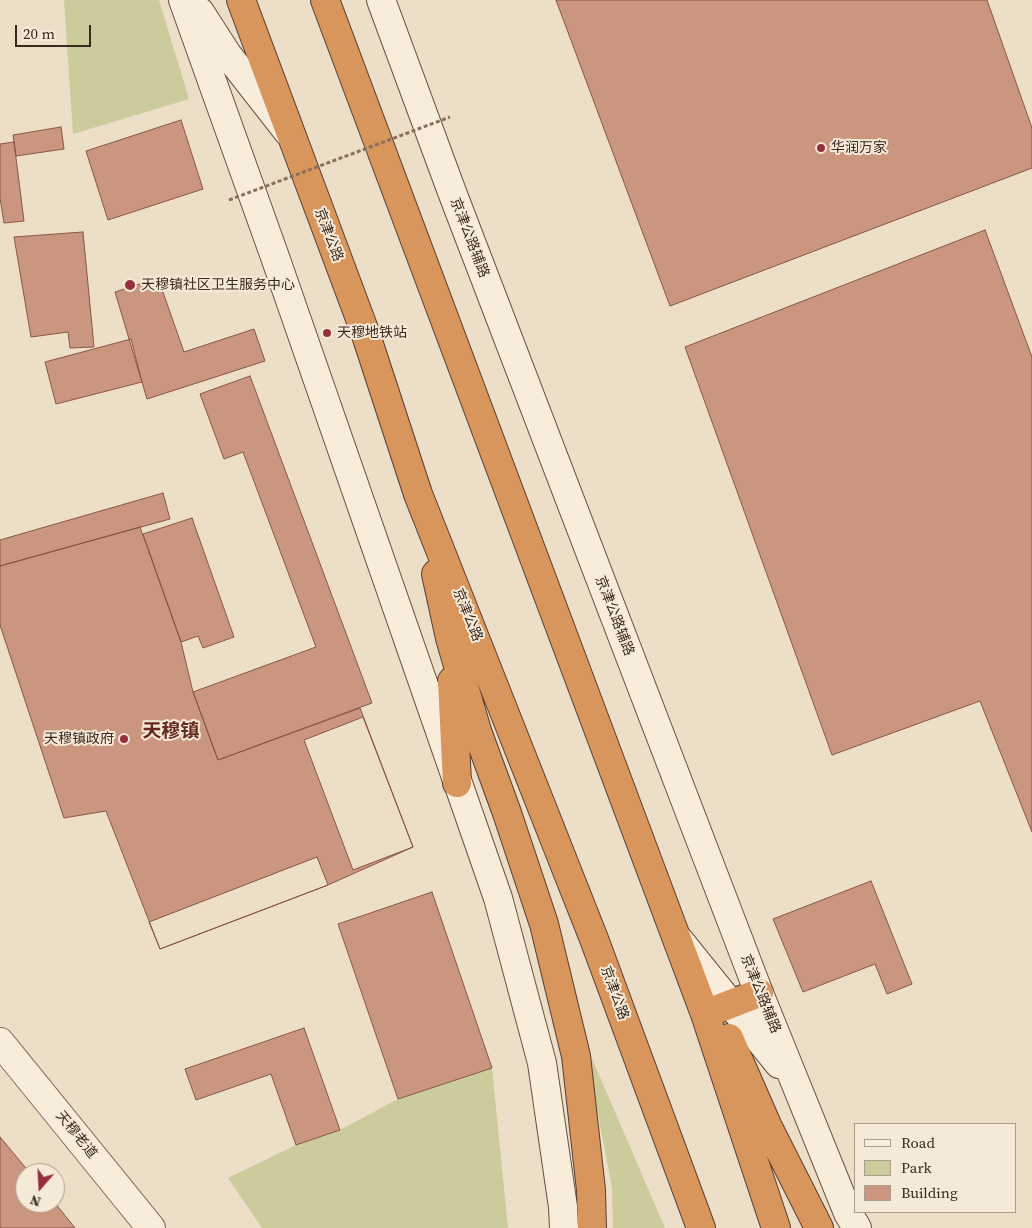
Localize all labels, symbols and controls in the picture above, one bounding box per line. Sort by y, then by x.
scale bar [18,15,94,47]
text: 20 m [23,23,55,44]
place label: 华润万家 [831,140,887,156]
marker: 华润万家 [815,142,827,154]
street label: 京津公路辅路 [446,196,492,280]
street label: 京津公路 [310,206,346,264]
place label: 天穆镇社区卫生服务中心 [141,277,295,293]
marker: 天穆镇社区卫生服务中心 [123,278,137,292]
place label: 天穆地铁站 [337,325,407,341]
marker: 天穆地铁站 [321,327,333,339]
street label: 京津公路辅路 [591,574,637,658]
street label: 京津公路 [449,586,485,644]
district label: 天穆镇 [143,721,199,743]
place label: 天穆镇政府 [44,731,114,747]
marker: 天穆镇政府 [118,733,130,745]
street label: 京津公路辅路 [736,952,784,1036]
street label: 京津公路 [597,964,631,1022]
street label: 天穆老道 [52,1108,100,1162]
legend [854,1123,1017,1213]
text: Road [901,1132,935,1153]
text: Park [901,1157,932,1178]
north arrow [15,1163,65,1213]
text: Building [901,1182,958,1203]
text: N [27,1190,44,1212]

